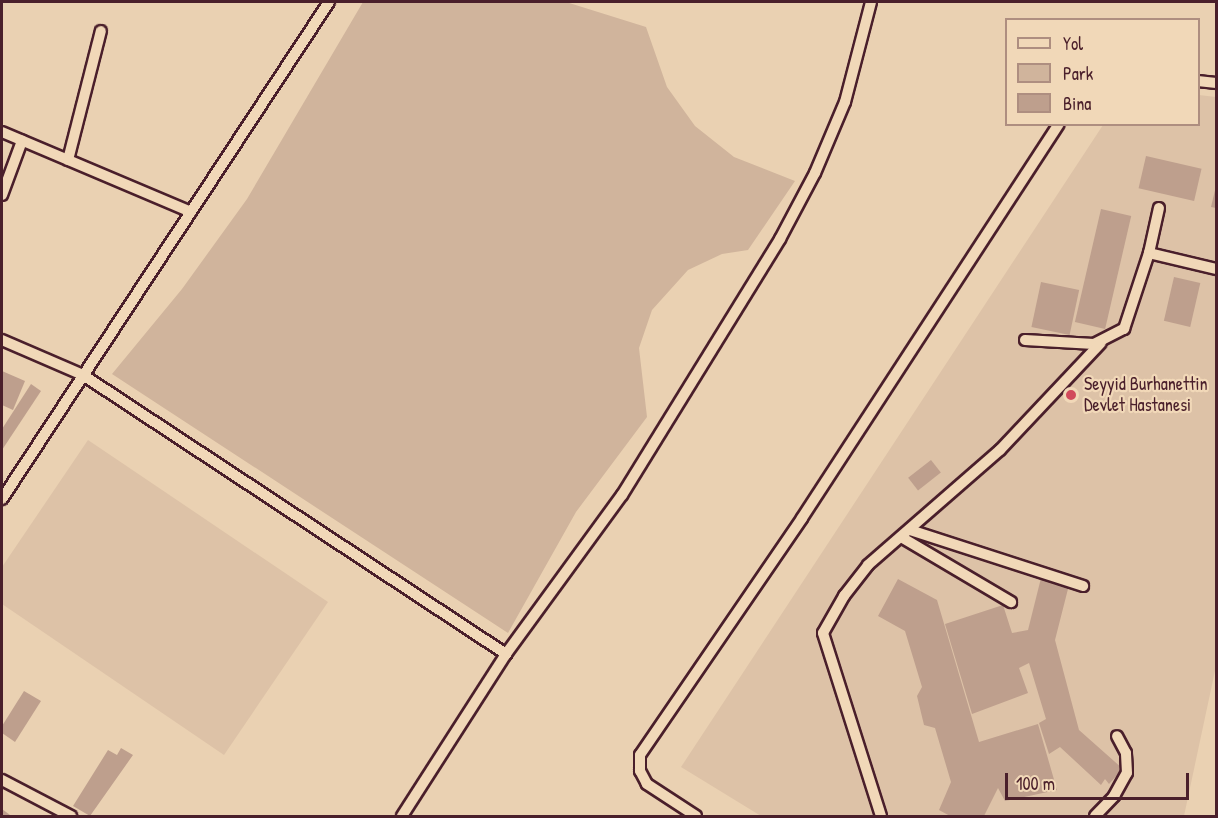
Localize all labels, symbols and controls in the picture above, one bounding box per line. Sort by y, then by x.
legend [1005,18,1200,126]
text: Yol [1063,31,1083,56]
text: Park [1063,61,1093,86]
text: Bina [1063,91,1091,116]
place label: Seyyid Burhanettin Devlet Hastanesi [1084,374,1208,416]
marker: Seyyid Burhanettin Devlet Hastanesi [1062,386,1080,404]
scale bar [1008,761,1192,799]
text: 100 m [1016,771,1055,796]

